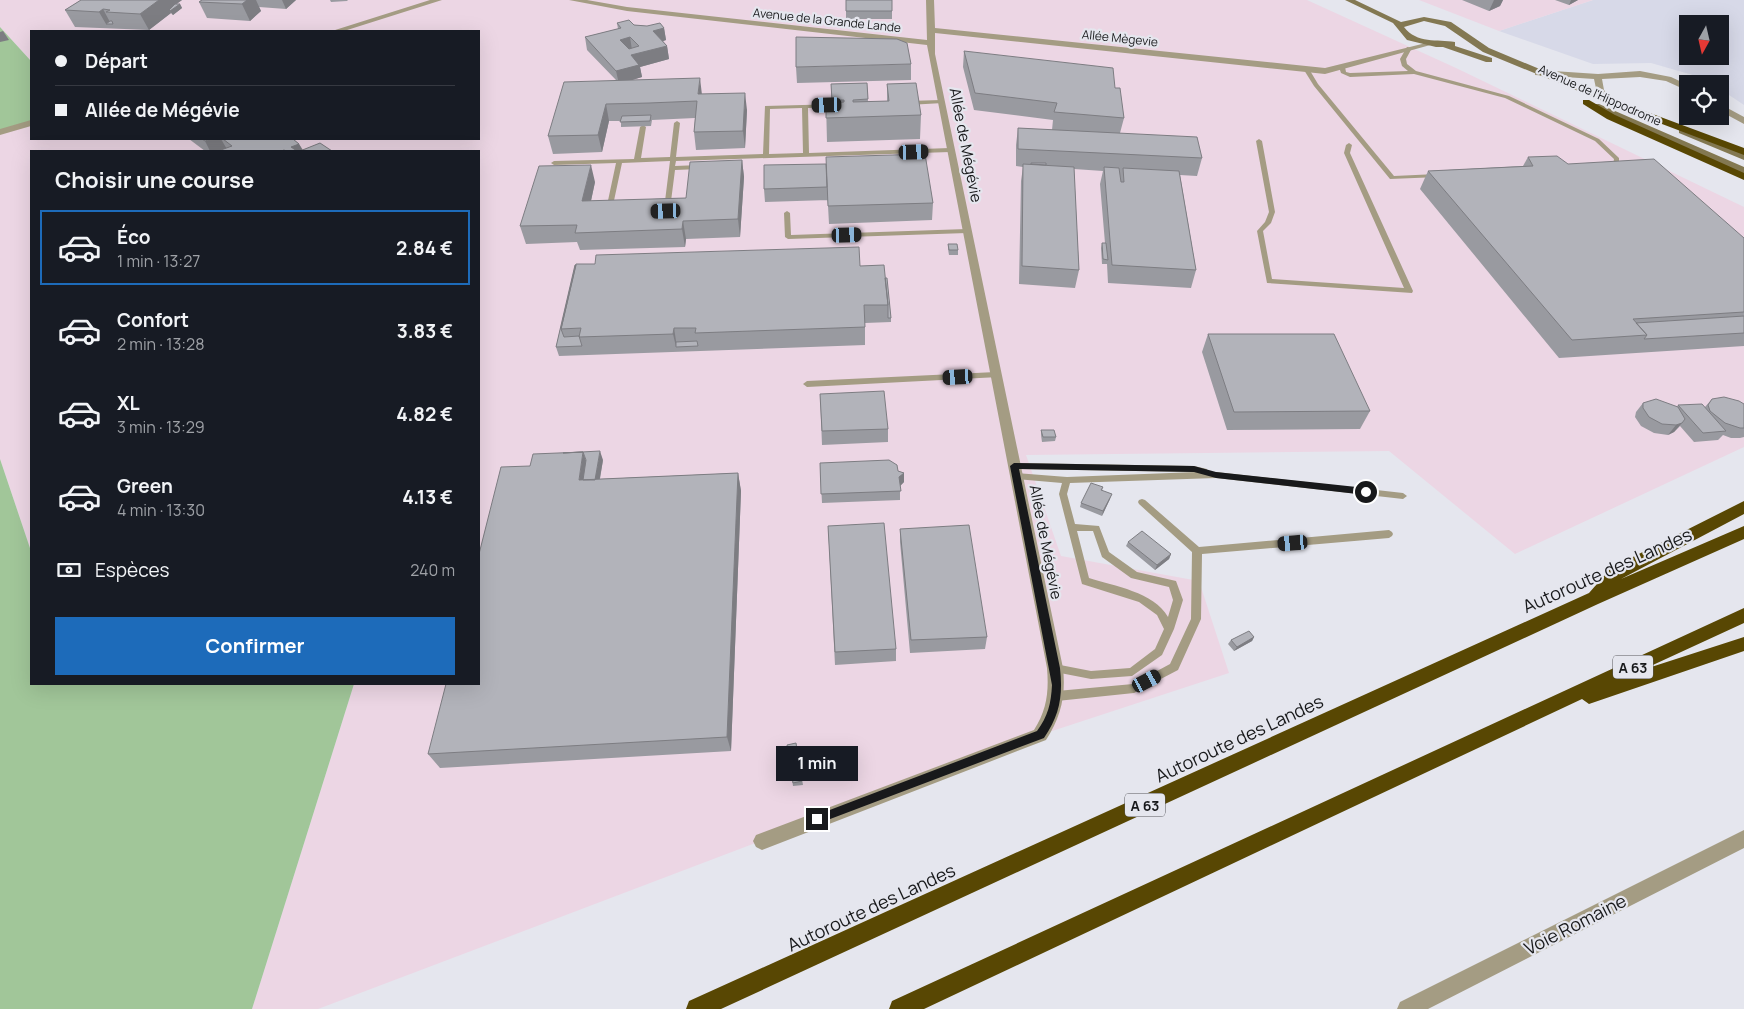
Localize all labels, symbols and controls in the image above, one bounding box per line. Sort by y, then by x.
street label: Avenue de la Grande Lande [752,4,902,36]
north arrow [1679,15,1729,65]
map controls [1679,15,1729,125]
street label: Allée Mègevie [1081,26,1159,50]
text: Départ [85,48,148,74]
street label: Avenue de l'Hippodrome [1536,60,1664,130]
button: locate [1679,75,1729,125]
street label: Allée de Mégévie [945,86,987,204]
text: Allée de Mégévie [85,97,240,123]
car [811,97,842,113]
car [898,144,929,160]
text: Choisir une course [55,165,254,195]
car [650,203,681,219]
text: Éco [117,224,151,250]
icon: car [57,225,102,270]
car [831,227,862,243]
text: 2.84 € [396,235,453,261]
text: 1 min · 13:27 [117,250,200,272]
text: Confort [117,307,189,333]
icon: car [57,308,102,353]
text: 3.83 € [397,318,453,344]
text: 2 min · 13:28 [117,333,204,355]
car [942,369,973,385]
text: XL [117,390,140,416]
icon: car [57,391,102,436]
text: 4.82 € [396,401,453,427]
text: 3 min · 13:29 [117,416,205,438]
text: Green [117,473,173,499]
icon: car [57,474,102,519]
route start [1355,481,1377,503]
street label: Allée de Mégévie [1025,483,1067,601]
text: 4.13 € [402,484,453,510]
text: 4 min · 13:30 [117,499,205,521]
street label: Autoroute des Landes [1519,522,1695,618]
car [1277,534,1308,552]
icon: cash [55,556,83,584]
text: Espèces [95,557,169,583]
text: 240 m [410,559,455,581]
button: Confirmer [55,617,455,675]
road number: A 63 [1613,656,1653,679]
car [1130,667,1163,695]
street label: Autoroute des Landes [1151,688,1327,788]
callout: 1 min [776,746,858,782]
text: 1 min [797,752,837,774]
road number: A 63 [1125,794,1165,816]
route end [806,808,828,830]
street label: Autoroute des Landes [783,857,959,957]
street label: Voie Romaine [1520,888,1630,960]

